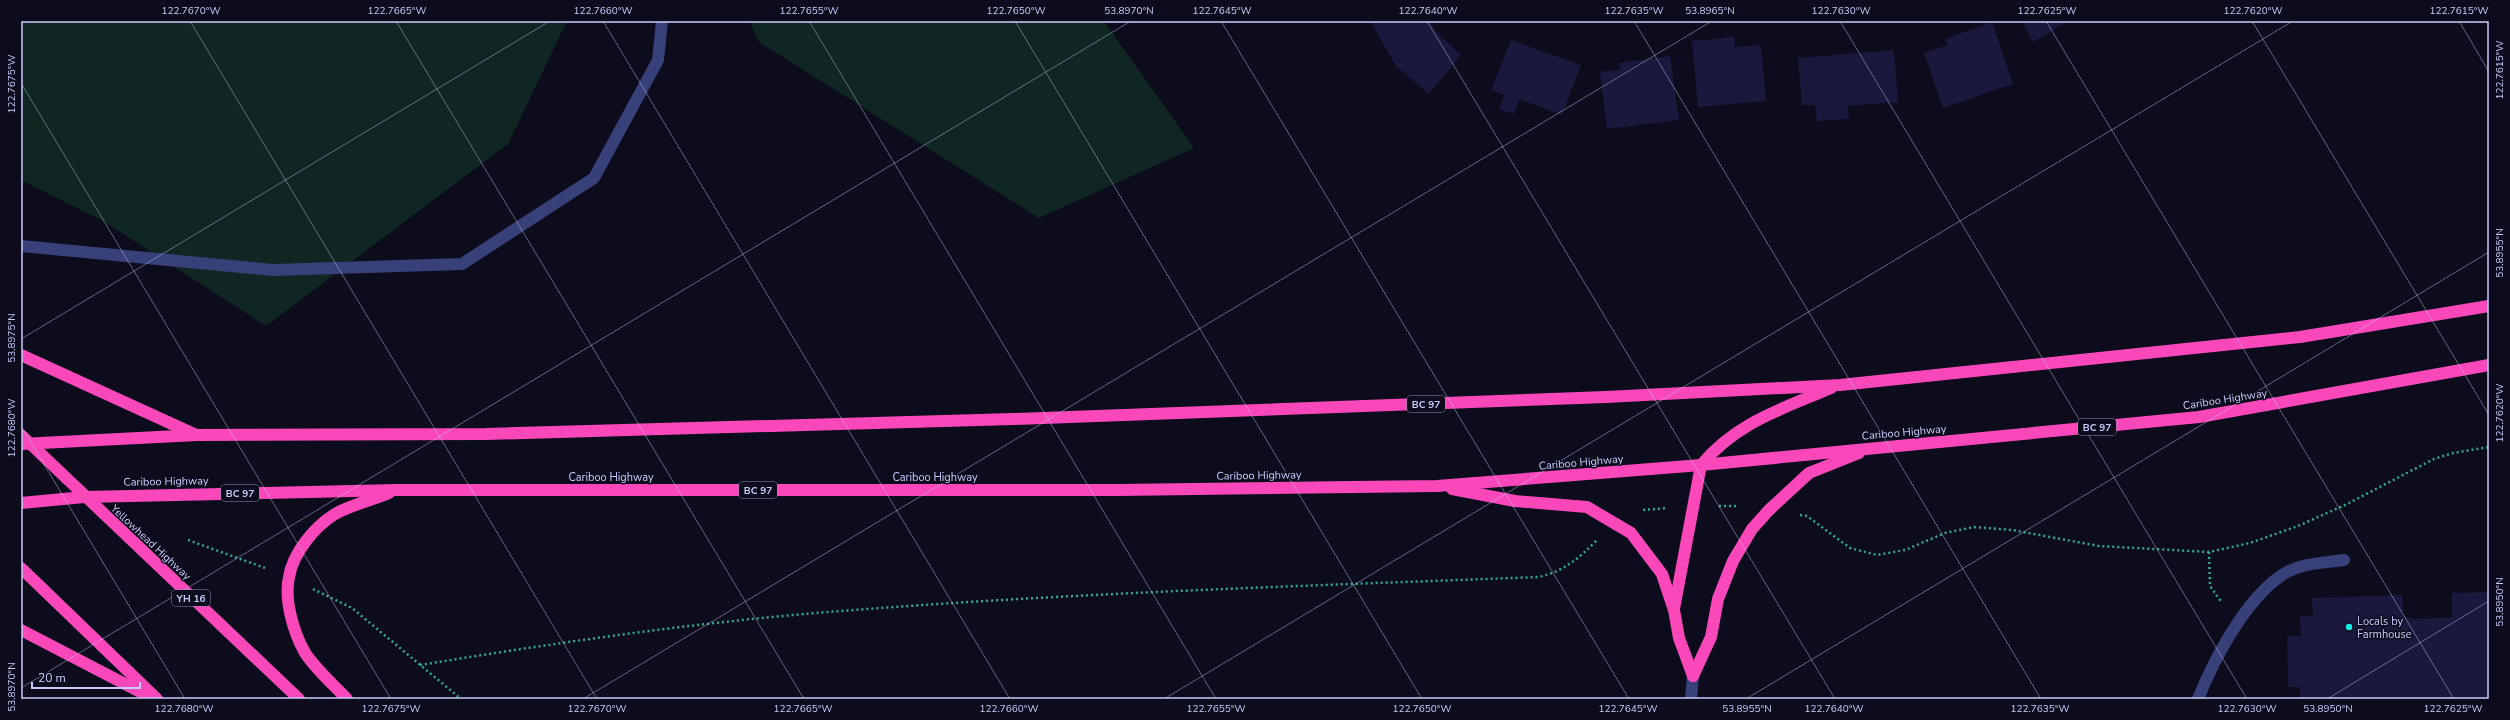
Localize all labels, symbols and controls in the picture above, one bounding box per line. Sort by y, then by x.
text: 122.7670°W [161,4,221,18]
text: 122.7665°W [367,4,427,18]
text: 122.7660°W [573,4,633,18]
text: 122.7655°W [779,4,839,18]
text: 122.7650°W [986,4,1046,18]
text: 53.8970°N [1104,4,1154,18]
text: 122.7645°W [1192,4,1252,18]
text: 122.7640°W [1398,4,1458,18]
text: 122.7635°W [1604,4,1664,18]
text: 53.8965°N [1685,4,1735,18]
text: 122.7630°W [1811,4,1871,18]
text: 122.7625°W [2017,4,2077,18]
text: 122.7620°W [2223,4,2283,18]
text: 122.7615°W [2429,4,2489,18]
text: 122.7615°W [2493,40,2507,100]
text: 122.7675°W [5,54,19,114]
text: 53.8955°N [2493,228,2507,278]
text: 53.8975°N [5,313,19,363]
text: 122.7620°W [2493,383,2507,443]
street label: Cariboo Highway [2182,385,2269,414]
road number: BC 97 [1407,396,1445,412]
text: 122.7680°W [5,398,19,458]
road number: BC 97 [2078,419,2116,435]
street label: Cariboo Highway [1861,421,1947,444]
street label: Cariboo Highway [1538,451,1624,474]
street label: Cariboo Highway [1216,467,1302,484]
street label: Cariboo Highway [568,470,654,485]
street label: Cariboo Highway [892,470,978,485]
street label: Cariboo Highway [123,473,209,490]
road number: BC 97 [739,482,777,498]
road number: BC 97 [221,485,259,501]
street label: Yellowhead Highway [107,501,194,584]
text: 53.8950°N [2493,577,2507,627]
road number: YH 16 [172,590,210,606]
place label: Locals by Farmhouse [2357,614,2412,642]
marker: Locals by Farmhouse [2344,622,2354,632]
text: 53.8970°N [5,662,19,712]
scale bar [32,664,140,690]
text: 20 m [38,670,66,686]
text: 122.7680°W [154,702,214,716]
text: 122.7675°W [361,702,421,716]
text: 122.7670°W [567,702,627,716]
text: 122.7665°W [773,702,833,716]
text: 122.7660°W [979,702,1039,716]
text: 122.7655°W [1186,702,1246,716]
text: 122.7650°W [1392,702,1452,716]
text: 122.7645°W [1598,702,1658,716]
text: 53.8955°N [1722,702,1772,716]
text: 122.7640°W [1804,702,1864,716]
text: 122.7635°W [2010,702,2070,716]
text: 122.7630°W [2217,702,2277,716]
text: 53.8950°N [2303,702,2353,716]
text: 122.7625°W [2423,702,2483,716]

